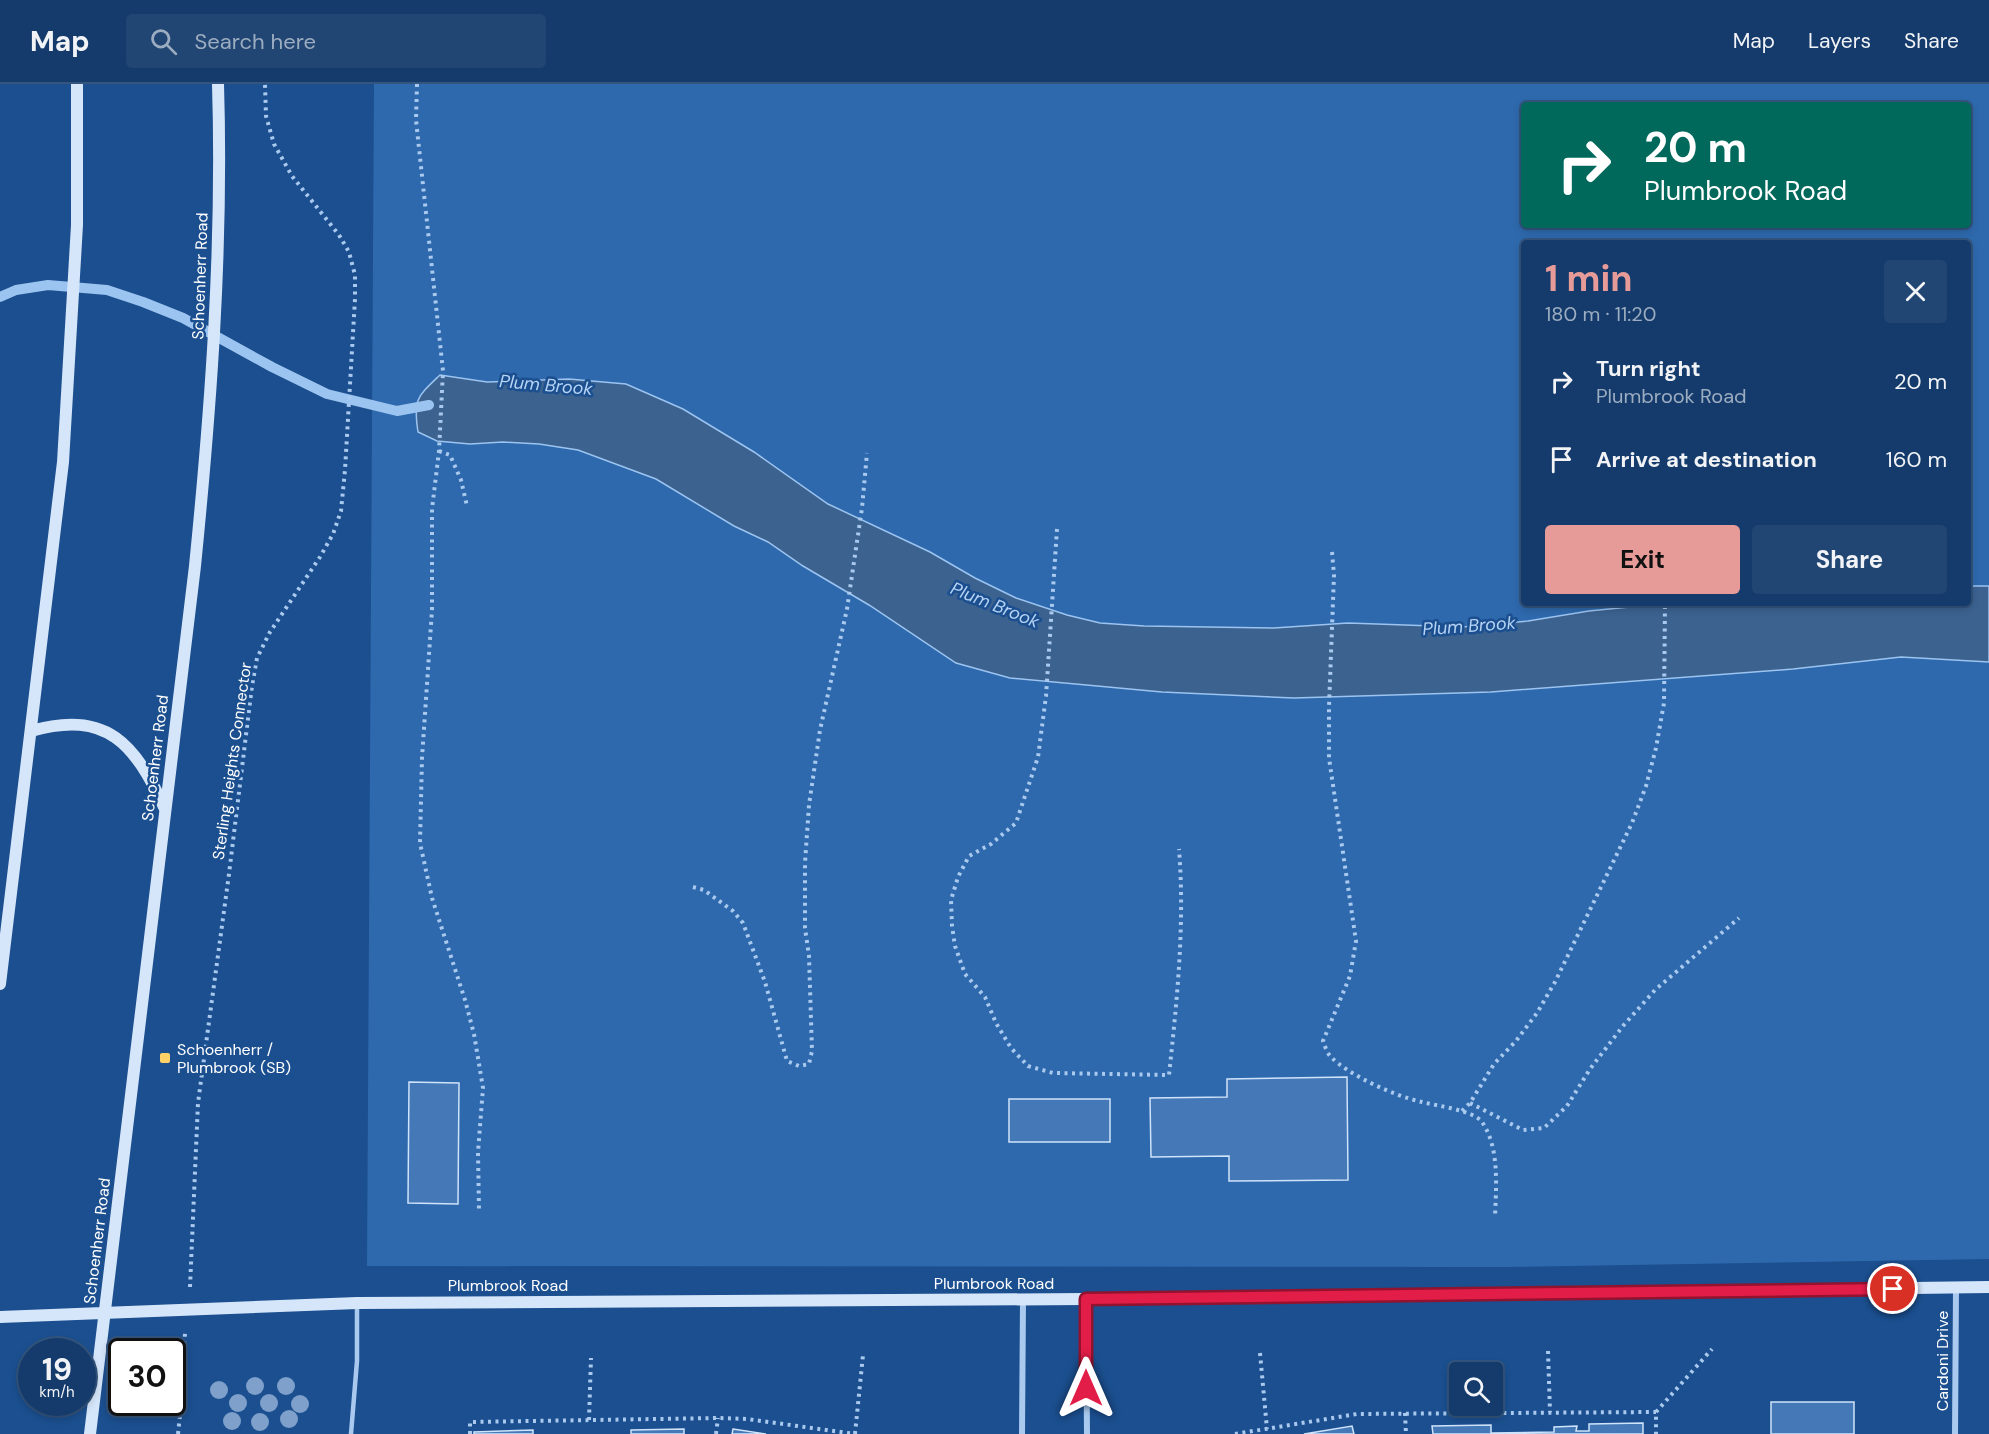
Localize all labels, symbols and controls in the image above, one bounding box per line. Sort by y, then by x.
search box [126,14,546,68]
text: Map [30,23,90,60]
icon: search [147,25,180,58]
text: Search here [195,27,316,56]
text: Map [1733,27,1775,55]
text: Layers [1808,27,1871,55]
text: Share [1904,27,1959,55]
text: 20 m [1644,120,1747,175]
icon: right [1545,126,1623,204]
text: Plumbrook Road [1644,173,1847,208]
street label: Schoenherr Road [187,212,213,340]
text: 1 min [1545,255,1633,302]
button: close [1884,260,1947,323]
text: 180 m · 11:20 [1545,301,1656,327]
text: Turn right [1596,354,1701,383]
icon: right [1545,365,1578,398]
text: 20 m [1894,367,1947,396]
water label: Plum Brook [498,369,594,401]
text: Plumbrook Road [1596,383,1747,409]
icon: arrive [1545,443,1578,476]
text: Arrive at destination [1596,445,1817,474]
text: 160 m [1886,445,1947,474]
button: Exit [1545,525,1740,594]
button: Share [1752,525,1947,594]
water label: Plum Brook [947,576,1044,634]
water label: Plum Brook [1421,611,1517,641]
street label: Sterling Heights Connector [208,661,256,861]
street label: Schoenherr Road [137,694,173,822]
place label: Schoenherr / Plumbrook (SB) [177,1039,291,1078]
marker: Schoenherr / Plumbrook (SB) [158,1051,172,1065]
street label: Schoenherr Road [79,1177,115,1305]
pin [1867,1263,1918,1314]
icon: arrive [1876,1272,1909,1305]
street label: Plumbrook Road [934,1273,1054,1294]
street label: Plumbrook Road [448,1275,568,1296]
street label: Cardoni Drive [1932,1311,1953,1411]
speed limit sign: 30 [108,1338,186,1416]
text: 19 [42,1350,72,1389]
position arrow [1054,1356,1118,1420]
map controls [1449,1362,1503,1416]
button: search [1449,1362,1503,1416]
text: km/h [39,1382,75,1402]

